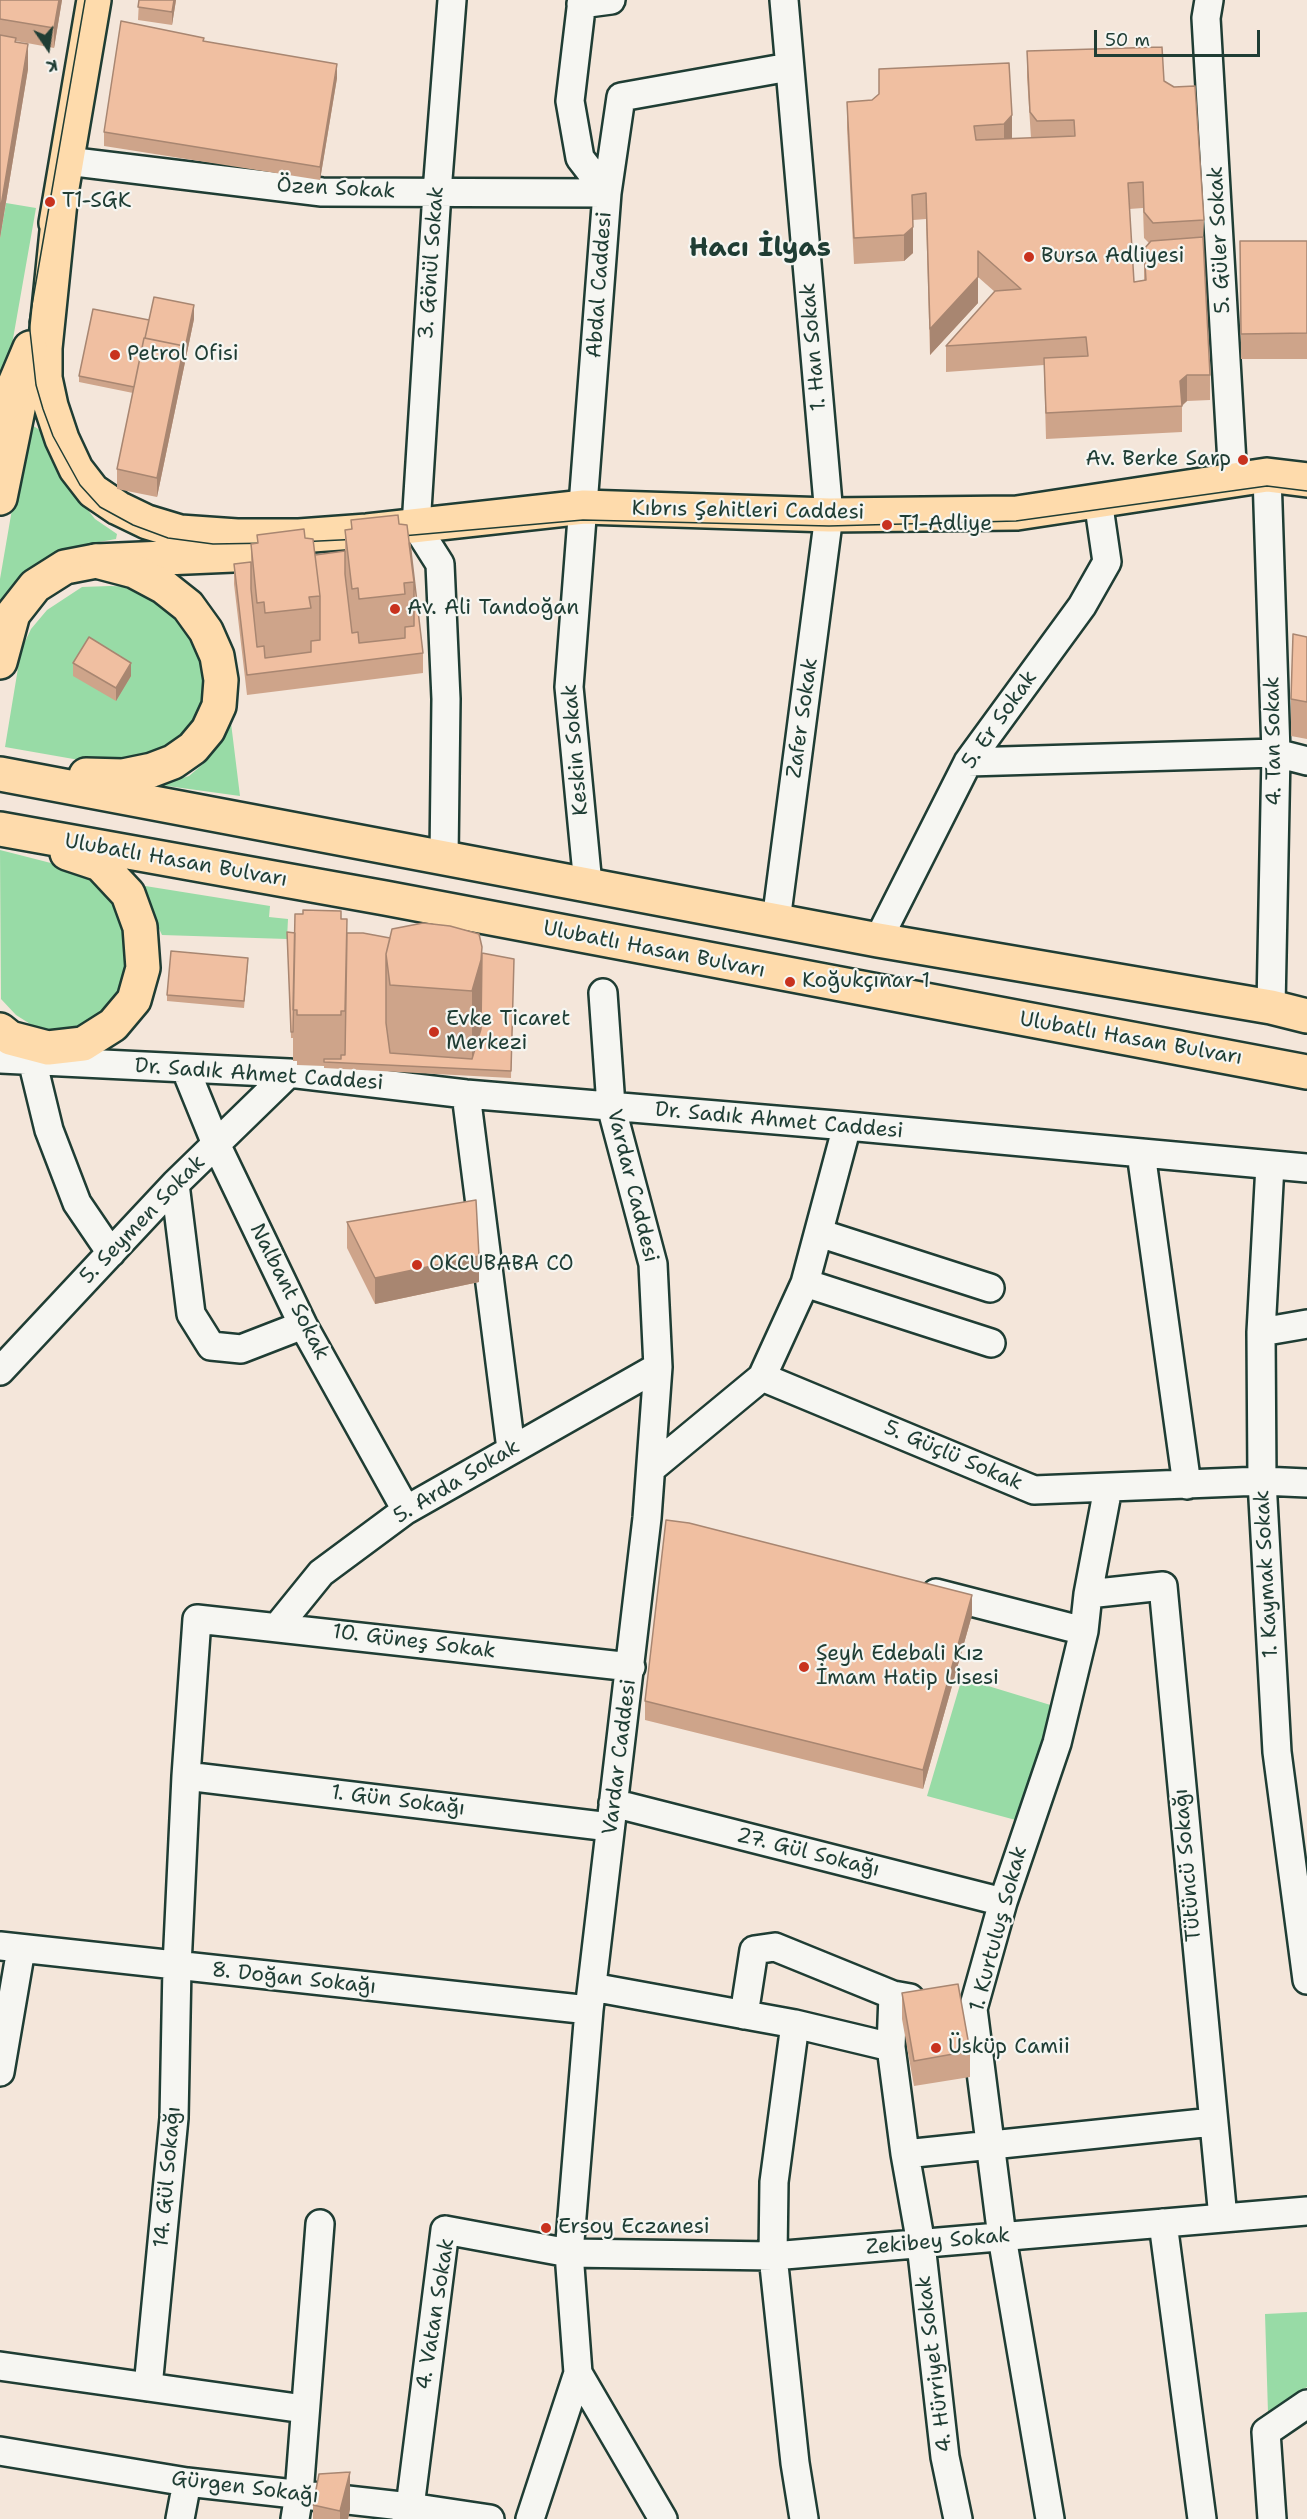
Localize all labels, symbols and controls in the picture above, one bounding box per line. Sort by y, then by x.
north arrow [18,18,78,78]
scale bar [1097,18,1264,56]
text: 50 m [1105,28,1150,52]
text: K [44,55,60,77]
street label: 5. Güler Sokak [1204,166,1236,314]
street label: Özen Sokak [276,173,396,205]
street label: 3. Gönül Sokak [414,185,450,341]
place label: T1-SGK [62,189,131,215]
marker: T1-SGK [43,195,57,209]
street label: Abdal Caddesi [582,211,618,359]
district label: Hacı İlyas [689,233,831,265]
place label: Bursa Adliyesi [1041,244,1184,270]
marker: Bursa Adliyesi [1022,250,1036,264]
street label: 1. Han Sokak [796,282,832,412]
place label: Petrol Ofisi [127,342,239,368]
marker: Petrol Ofisi [108,348,122,362]
place label: Av. Berke Sarp [1085,447,1231,473]
marker: Av. Berke Sarp [1236,453,1250,467]
street label: Kıbrıs Şehitleri Caddesi [631,496,865,526]
place label: T1-Adliye [899,512,992,538]
marker: T1-Adliye [880,518,894,532]
place label: Av. Ali Tandoğan [407,596,579,622]
marker: Av. Ali Tandoğan [388,602,402,616]
street label: Zafer Sokak [782,656,824,780]
street label: 5. Er Sokak [957,666,1043,774]
street label: 4. Tan Sokak [1260,676,1288,806]
street label: Keskin Sokak [558,683,594,817]
street label: Ulubatlı Hasan Bulvarı [63,829,289,893]
street label: Ulubatlı Hasan Bulvarı [541,916,767,984]
place label: Koğukçınar 1 [802,969,930,995]
marker: Koğukçınar 1 [783,975,797,989]
place label: Evke Ticaret Merkezi [446,1007,570,1057]
street label: Ulubatlı Hasan Bulvarı [1018,1007,1244,1071]
marker: Evke Ticaret Merkezi [427,1025,441,1039]
street label: Dr. Sadık Ahmet Caddesi [134,1054,384,1096]
street label: Dr. Sadık Ahmet Caddesi [654,1098,904,1144]
street label: Vardar Caddesi [601,1107,663,1265]
street label: 5. Seymen Sokak [75,1150,211,1290]
street label: Nalbant Sokak [244,1219,334,1365]
place label: OKCUBABA CO [429,1252,574,1278]
marker: OKCUBABA CO [410,1258,424,1272]
street label: 5. Güçlü Sokak [880,1415,1026,1497]
street label: 5. Arda Sokak [389,1435,525,1529]
street label: 1. Kaymak Sokak [1250,1489,1284,1659]
street label: 10. Güneş Sokak [331,1619,497,1665]
place label: Şeyh Edebali Kız İmam Hatip Lisesi [816,1642,999,1692]
marker: Şeyh Edebali Kız İmam Hatip Lisesi [797,1660,811,1674]
street label: Vardar Caddesi [598,1678,642,1836]
street label: 1. Gün Sokağı [330,1780,466,1822]
street label: Tütüncü Sokağı [1169,1787,1207,1943]
street label: 27. Gül Sokağı [734,1823,882,1883]
street label: 1. Kurtuluş Sokak [965,1843,1033,2015]
street label: 8. Doğan Sokağı [211,1958,377,2000]
place label: Üsküp Camii [948,2035,1070,2061]
marker: Üsküp Camii [929,2041,943,2055]
street label: 14. Gül Sokağı [149,2105,187,2249]
place label: Ersoy Eczanesi [558,2215,710,2241]
marker: Ersoy Eczanesi [539,2221,553,2235]
street label: Zekibey Sokak [865,2223,1011,2261]
street label: 4. Vatan Sokak [412,2236,460,2392]
street label: 4. Hürriyet Sokak [912,2274,958,2454]
street label: Gürgen Sokağı [170,2466,320,2510]

